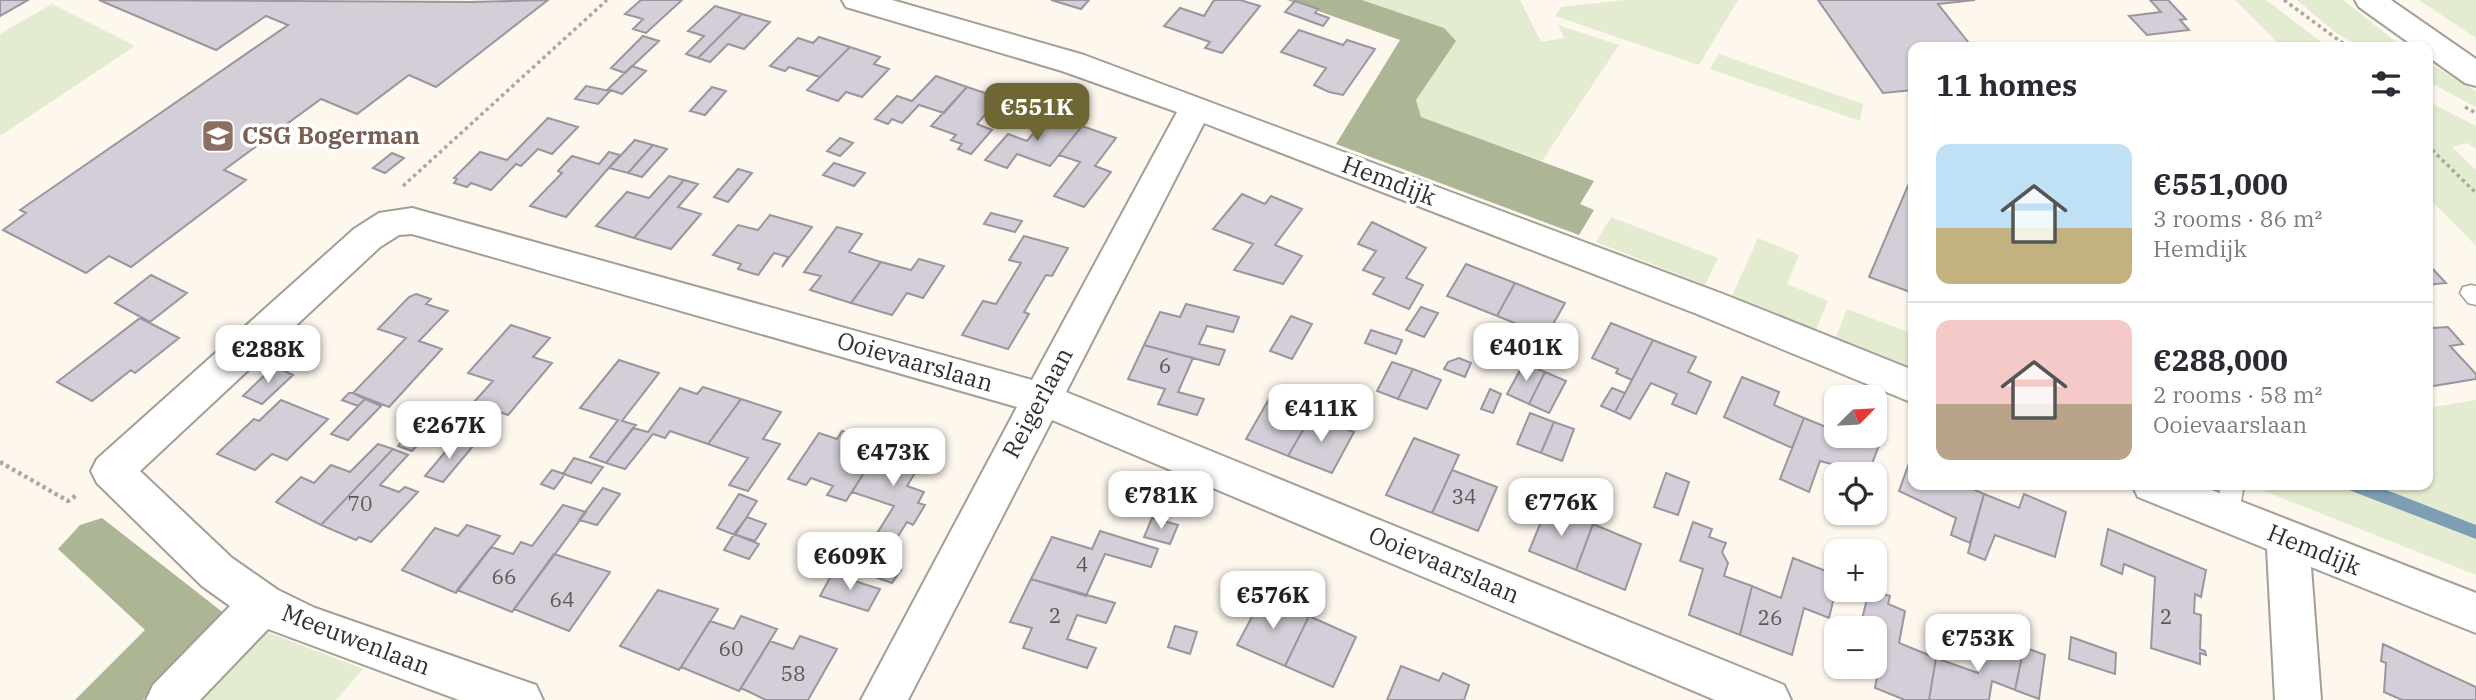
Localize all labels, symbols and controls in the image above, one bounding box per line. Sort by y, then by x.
text: 11 homes [1936,65,2077,104]
icon: filters [2367,65,2405,103]
pin: €551K [988,83,1086,143]
text: €551K [1000,91,1074,121]
school or university icon: CSG Bogerman [199,117,237,155]
place label: CSG Bogerman [242,119,420,151]
street label: Hemdijk [1338,148,1441,213]
text: €551,000 [2153,164,2288,203]
icon: home [1992,172,2076,256]
text: 3 rooms · 86 m² [2153,203,2323,233]
text: Hemdijk [2153,233,2247,263]
street label: Ooievaarslaan [834,323,997,399]
pin: €401K [1477,324,1575,383]
pin: €288K [219,326,317,385]
text: €401K [1489,331,1563,361]
text: €288K [231,333,305,363]
text: €288,000 [2153,340,2288,379]
street label: Reigerlaan [995,341,1080,464]
icon: home [1992,348,2076,432]
house number: 6 [1159,351,1171,379]
text: 2 rooms · 58 m² [2153,379,2323,409]
pin: €411K [1272,384,1370,444]
north arrow [1824,385,1886,448]
map controls [1824,385,1887,679]
text: €411K [1284,392,1358,422]
pin: €267K [400,402,498,461]
text: €267K [412,409,486,439]
text: Ooievaarslaan [2153,409,2307,439]
pin: €473K [844,428,942,488]
text: €473K [856,436,930,466]
button: locate [1824,462,1887,525]
pin: €781K [1112,472,1210,531]
pin: €776K [1512,478,1610,538]
text: €781K [1124,479,1198,509]
house number: 34 [1451,482,1477,510]
text: €776K [1524,486,1598,516]
house number: 70 [347,489,373,517]
street label: Hemdijk [2263,516,2366,582]
street label: Ooievaarslaan [1364,518,1525,610]
pin: €609K [801,532,899,592]
button: + [1824,539,1887,602]
text: €609K [813,540,887,570]
house number: 4 [1076,550,1088,578]
house number: 66 [491,562,517,590]
pin: €576K [1224,572,1322,631]
text: €576K [1236,579,1310,609]
house number: 64 [549,585,575,613]
street label: Meeuwenlaan [277,596,435,682]
house number: 2 [1049,601,1061,629]
house number: 2 [2160,602,2172,630]
house number: 26 [1757,603,1783,631]
pin: €753K [1929,614,2027,674]
button: − [1824,616,1887,679]
text: €753K [1941,622,2015,652]
house number: 60 [718,634,744,662]
house number: 58 [780,659,806,687]

